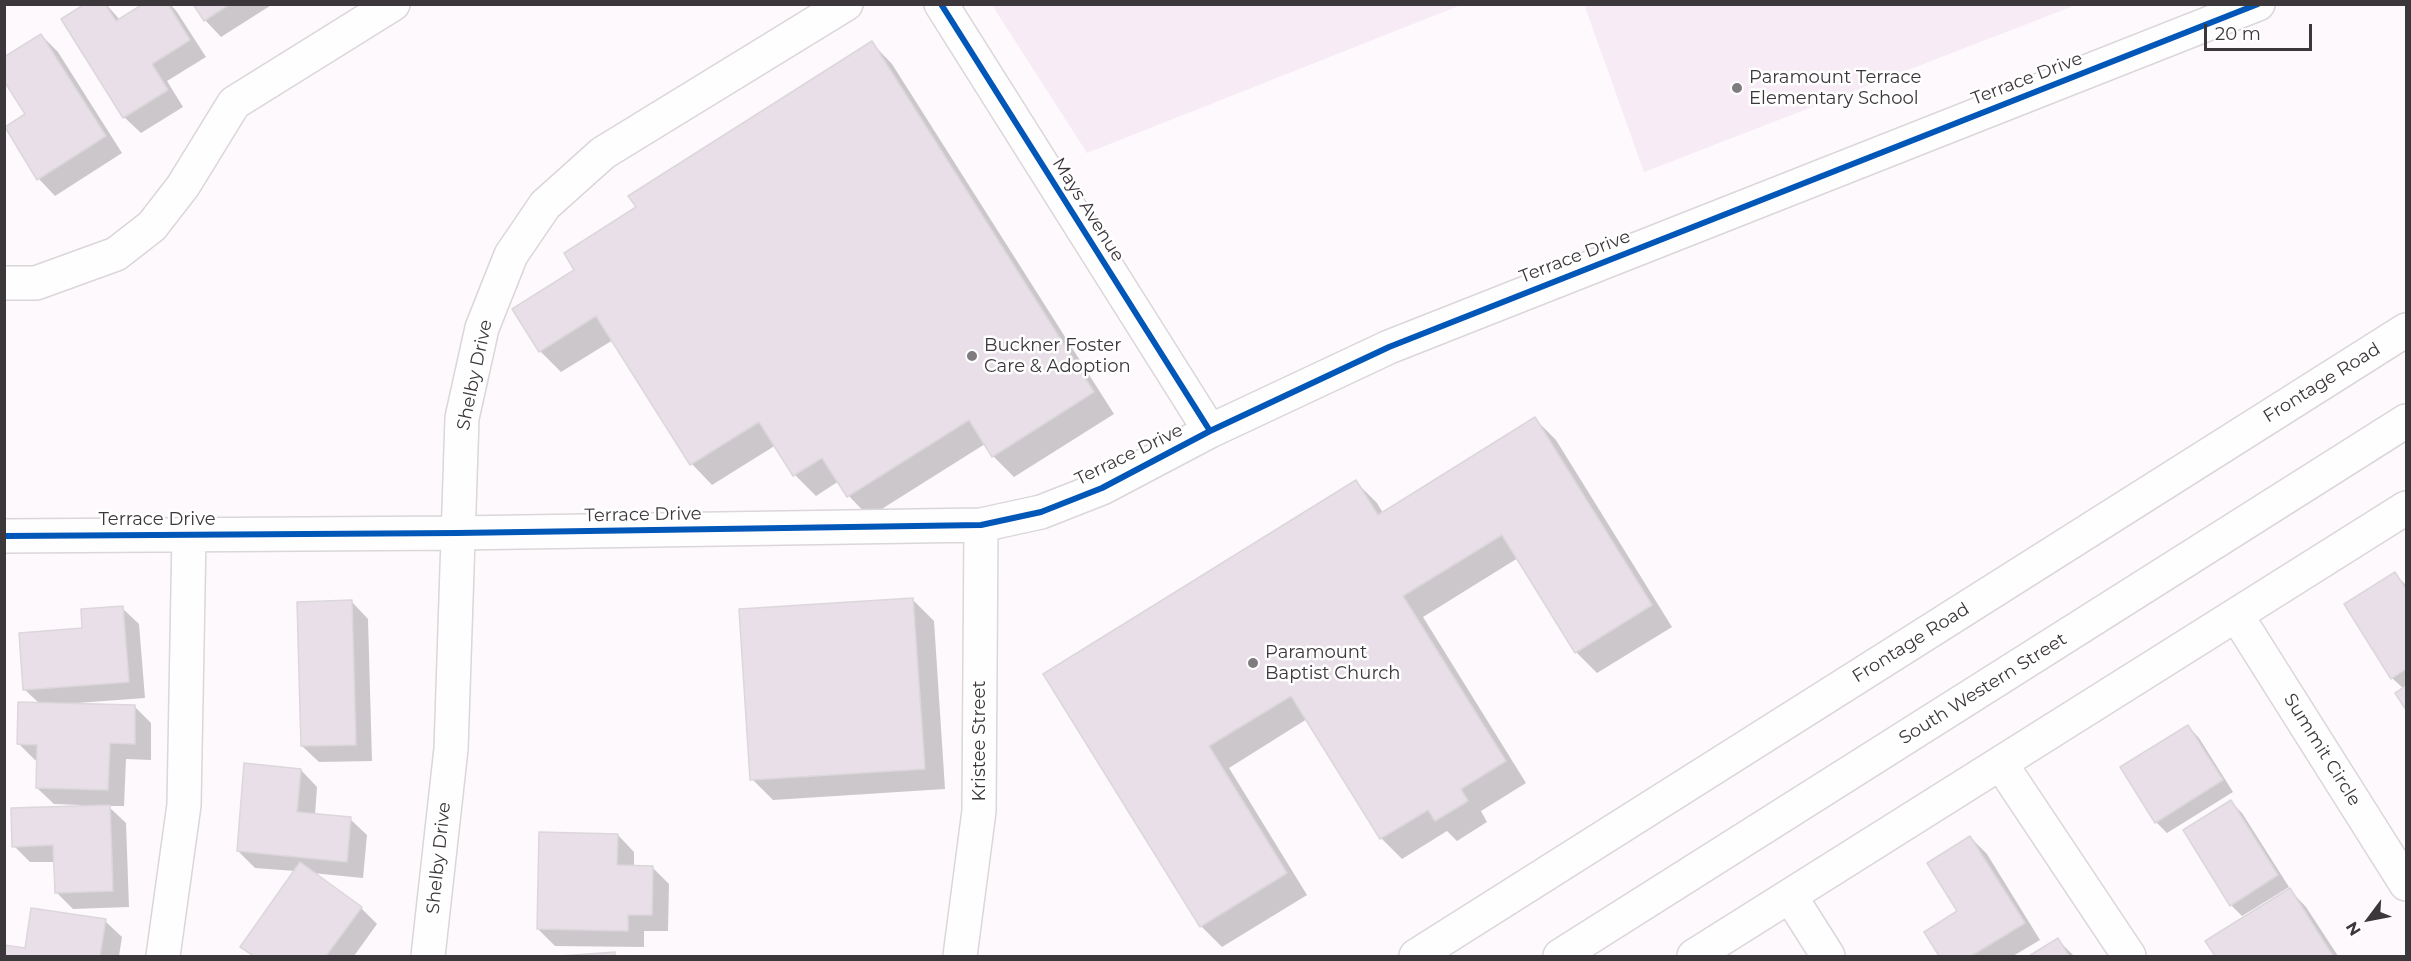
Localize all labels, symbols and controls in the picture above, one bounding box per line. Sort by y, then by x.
scale bar [2207,12,2315,50]
text: 20 m [2215,23,2261,45]
street label: Terrace Drive [1968,48,2086,110]
place label: Paramount Terrace Elementary School [1749,67,1921,110]
marker: Paramount Terrace Elementary School [1730,81,1744,95]
street label: Mays Avenue [1047,154,1129,266]
street label: Terrace Drive [1516,226,1634,288]
street label: Shelby Drive [453,318,497,432]
place label: Buckner Foster Care & Adoption [984,335,1131,378]
street label: Frontage Road [2259,338,2385,428]
marker: Buckner Foster Care & Adoption [965,349,979,363]
street label: Terrace Drive [1072,420,1186,490]
street label: Terrace Drive [584,503,702,527]
street label: Terrace Drive [98,509,216,531]
street label: Frontage Road [1848,598,1974,688]
street label: South Western Street [1895,629,2071,749]
place label: Paramount Baptist Church [1265,642,1401,684]
marker: Paramount Baptist Church [1246,656,1260,670]
street label: Kristee Street [969,680,991,802]
street label: Summit Circle [2279,690,2365,810]
street label: Shelby Drive [422,801,456,915]
north arrow [2339,889,2399,949]
text: N [2342,918,2365,939]

